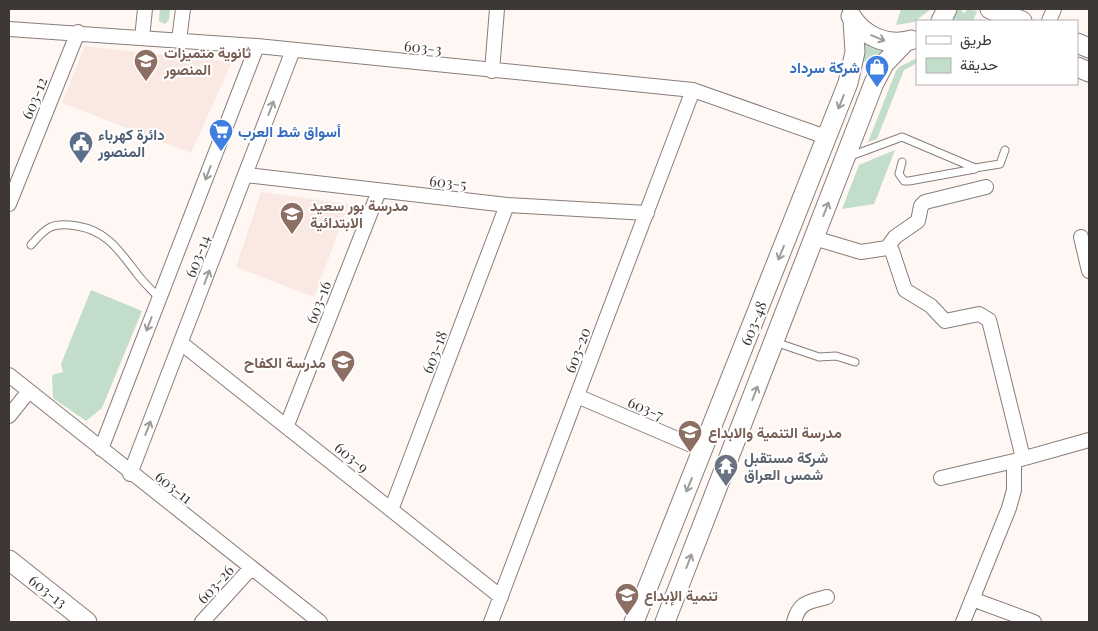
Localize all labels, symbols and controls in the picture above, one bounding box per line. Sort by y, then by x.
legend [916,20,1078,85]
text: طريق [960,29,992,50]
one-way arrow [870,34,885,43]
street label: 603-3 [403,35,443,59]
place label: ثانوية متميزات المنصور [163,42,251,79]
school or university icon: ثانوية متميزات المنصور [133,48,159,82]
shop icon: شركة سرداد [864,54,890,88]
text: حديقة [960,54,998,74]
place label: شركة سرداد [790,57,860,77]
street label: 603-12 [17,74,51,122]
one-way arrow [835,94,844,109]
one-way arrow [267,101,276,117]
supermarket icon: أسواق شط العرب [208,118,234,152]
place label: أسواق شط العرب [238,121,341,141]
place label: دائرة كهرباء المنصور [97,124,165,161]
public building icon: دائرة كهرباء المنصور [68,130,94,164]
one-way arrow [203,165,212,180]
street label: 603-5 [428,170,468,194]
place label: مدرسة بور سعيد الابتدائية [310,195,408,232]
school or university icon: مدرسة بور سعيد الابتدائية [279,201,305,235]
one-way arrow [822,201,831,217]
street label: 603-14 [180,232,214,280]
one-way arrow [776,244,785,260]
one-way arrow [203,269,212,285]
street label: 603-16 [301,278,335,326]
street label: 603-48 [735,298,771,348]
one-way arrow [144,316,153,331]
street label: 603-20 [559,324,595,376]
street label: 603-18 [417,328,451,376]
school or university icon: مدرسة الكفاح [330,349,356,383]
place label: مدرسة الكفاح [244,352,326,373]
one-way arrow [750,386,760,401]
street label: 603-7 [625,392,667,424]
school or university icon: مدرسة التنمية والابداع [677,419,703,453]
one-way arrow [144,421,153,436]
place label: مدرسة التنمية والابداع [708,422,842,443]
street label: 603-9 [331,437,373,477]
place label: شركة مستقبل شمس العراق [744,447,828,484]
temple icon: شركة مستقبل شمس العراق [713,453,739,487]
street label: 603-11 [151,466,197,508]
one-way arrow [684,477,693,492]
one-way arrow [685,553,694,569]
street label: 603-26 [192,560,238,608]
street label: 603-13 [25,570,71,612]
school or university icon: تنمية الإبداع [614,582,640,616]
place label: تنمية الإبداع [644,585,718,606]

